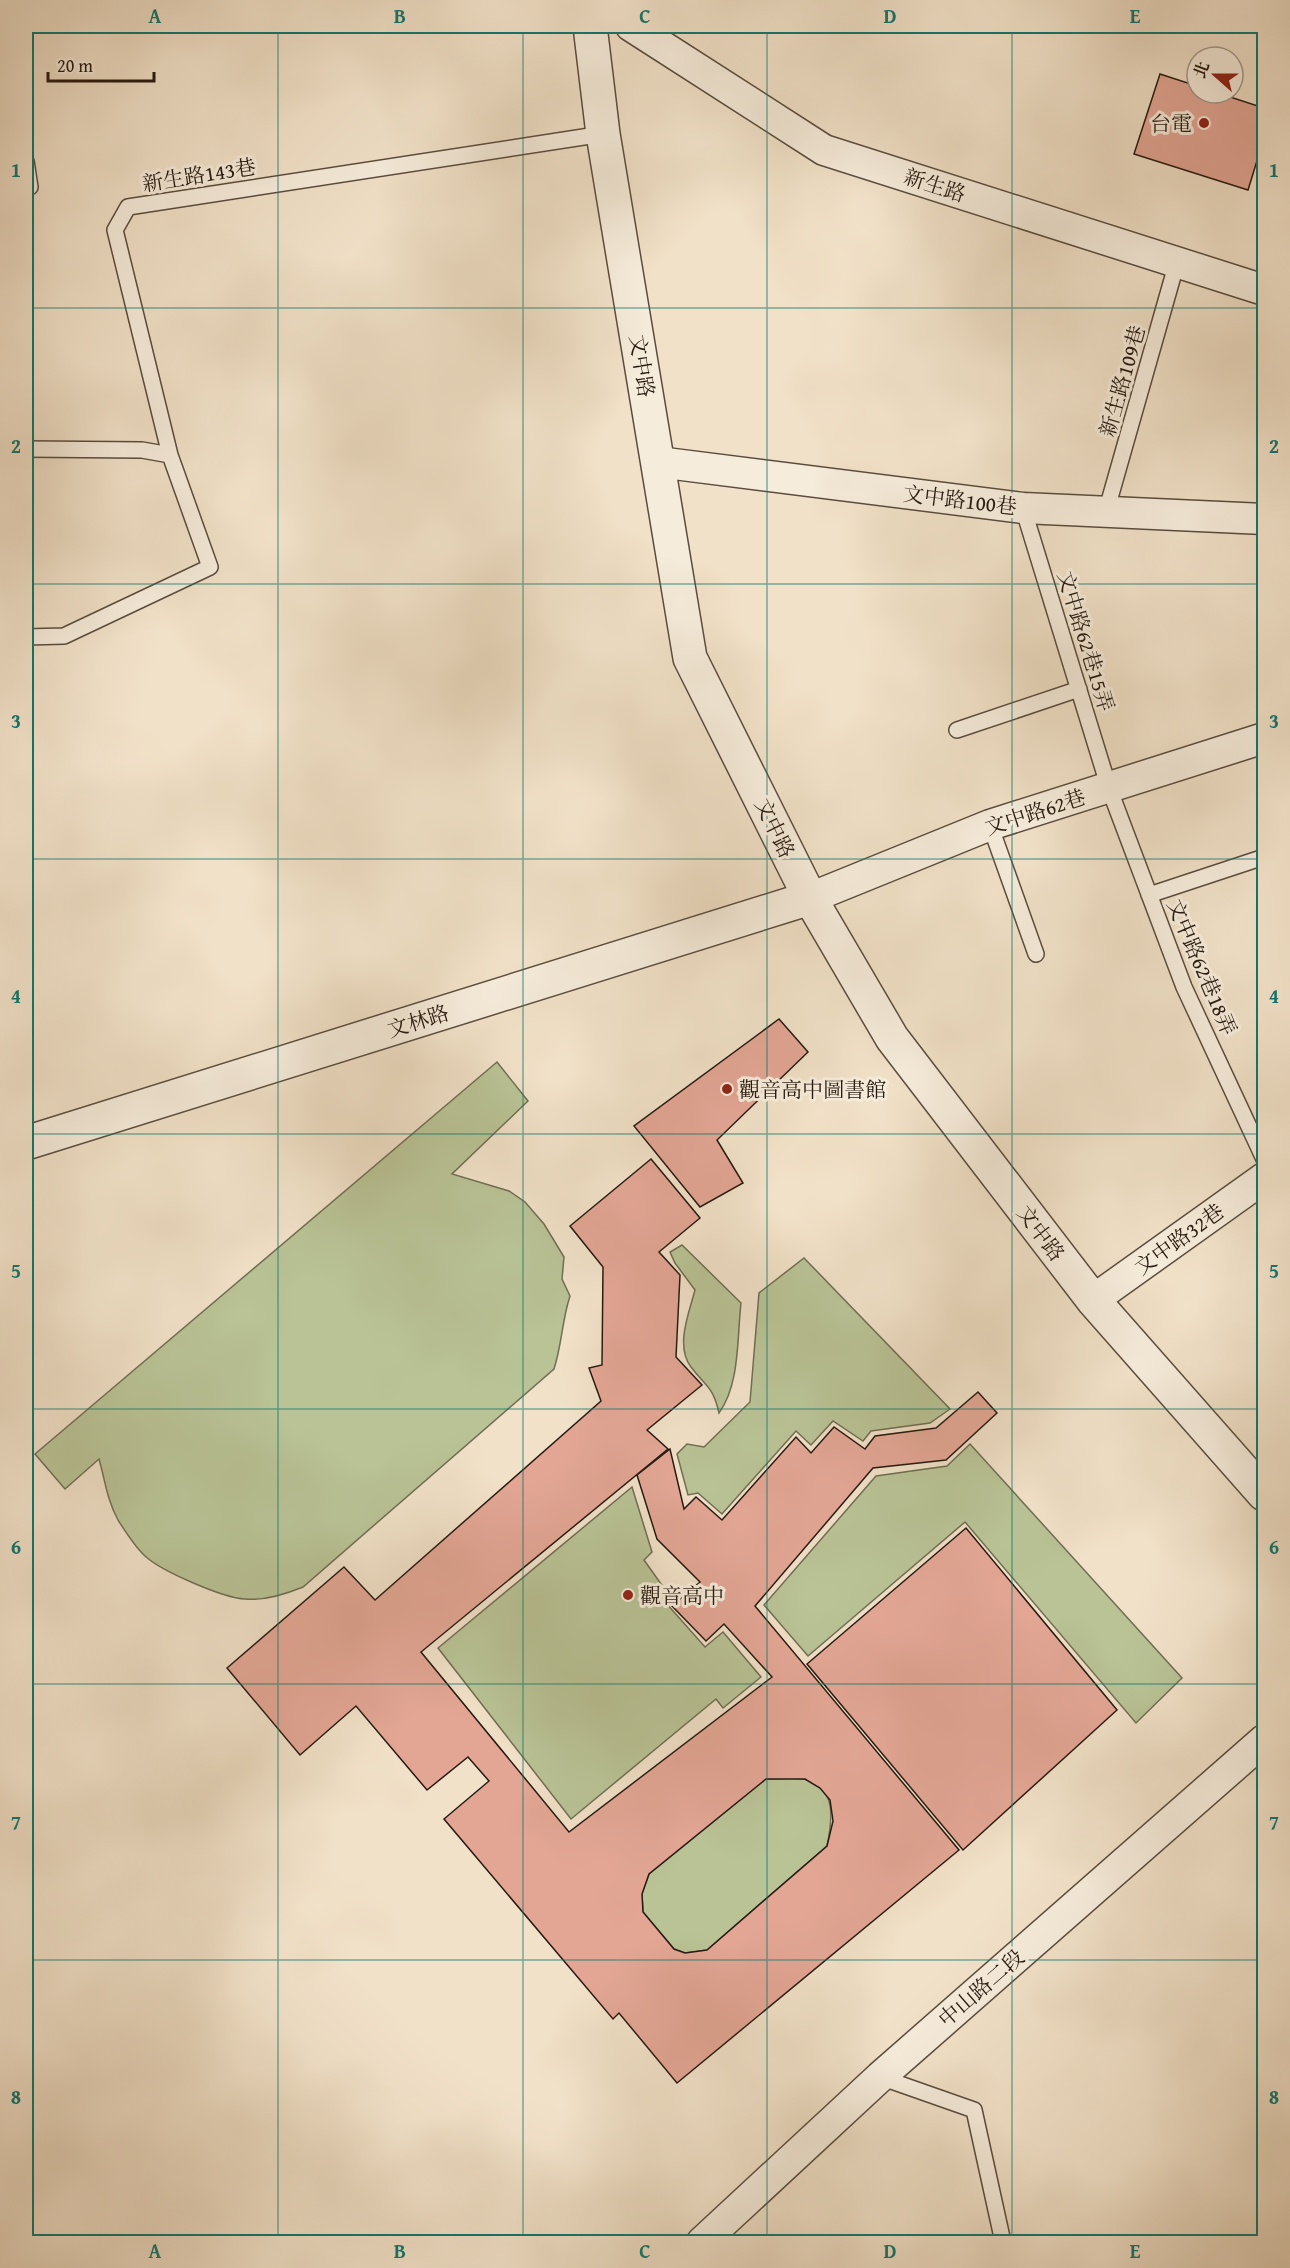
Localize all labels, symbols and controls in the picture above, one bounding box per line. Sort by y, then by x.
text: A [149,1,162,30]
text: B [394,1,406,30]
text: C [639,1,651,30]
text: D [883,1,897,30]
text: E [1130,1,1141,30]
scale bar [48,45,154,83]
north arrow [1185,45,1245,105]
text: 20 m [57,52,93,79]
text: 北 [1187,58,1215,81]
place label: 台電 [1150,108,1192,139]
marker: 台電 [1197,116,1211,130]
street label: 新生路143巷 [140,151,258,199]
text: 1 [11,155,21,184]
text: 1 [1269,155,1279,184]
street label: 新生路 [900,161,970,209]
street label: 新生路109巷 [1091,322,1153,440]
street label: 文中路 [622,332,662,400]
text: 2 [11,431,21,460]
text: 2 [1269,431,1279,460]
street label: 文中路100巷 [901,478,1019,522]
street label: 文中路62巷15弄 [1050,567,1122,715]
text: 3 [11,706,21,735]
text: 3 [1269,706,1279,735]
street label: 文中路62巷 [981,781,1089,843]
street label: 文中路 [747,793,803,863]
street label: 文中路62巷18弄 [1159,894,1245,1040]
text: 4 [11,981,21,1010]
text: 4 [1269,981,1279,1010]
street label: 文林路 [383,997,453,1045]
place label: 觀音高中圖書館 [739,1074,886,1105]
marker: 觀音高中圖書館 [720,1082,734,1096]
street label: 文中路32巷 [1128,1196,1230,1282]
street label: 文中路 [1010,1199,1072,1267]
text: 5 [11,1256,21,1285]
text: 5 [1269,1256,1279,1285]
text: 6 [11,1532,21,1561]
text: 6 [1269,1532,1279,1561]
place label: 觀音高中 [640,1580,724,1611]
marker: 觀音高中 [621,1588,635,1602]
text: 7 [11,1807,21,1836]
text: 7 [1269,1807,1279,1836]
street label: 中山路二段 [931,1942,1031,2034]
text: 8 [11,2082,21,2111]
text: 8 [1269,2082,1279,2111]
text: A [149,2236,162,2265]
text: B [394,2236,406,2265]
text: C [639,2236,651,2265]
text: D [883,2236,897,2265]
text: E [1130,2236,1141,2265]

